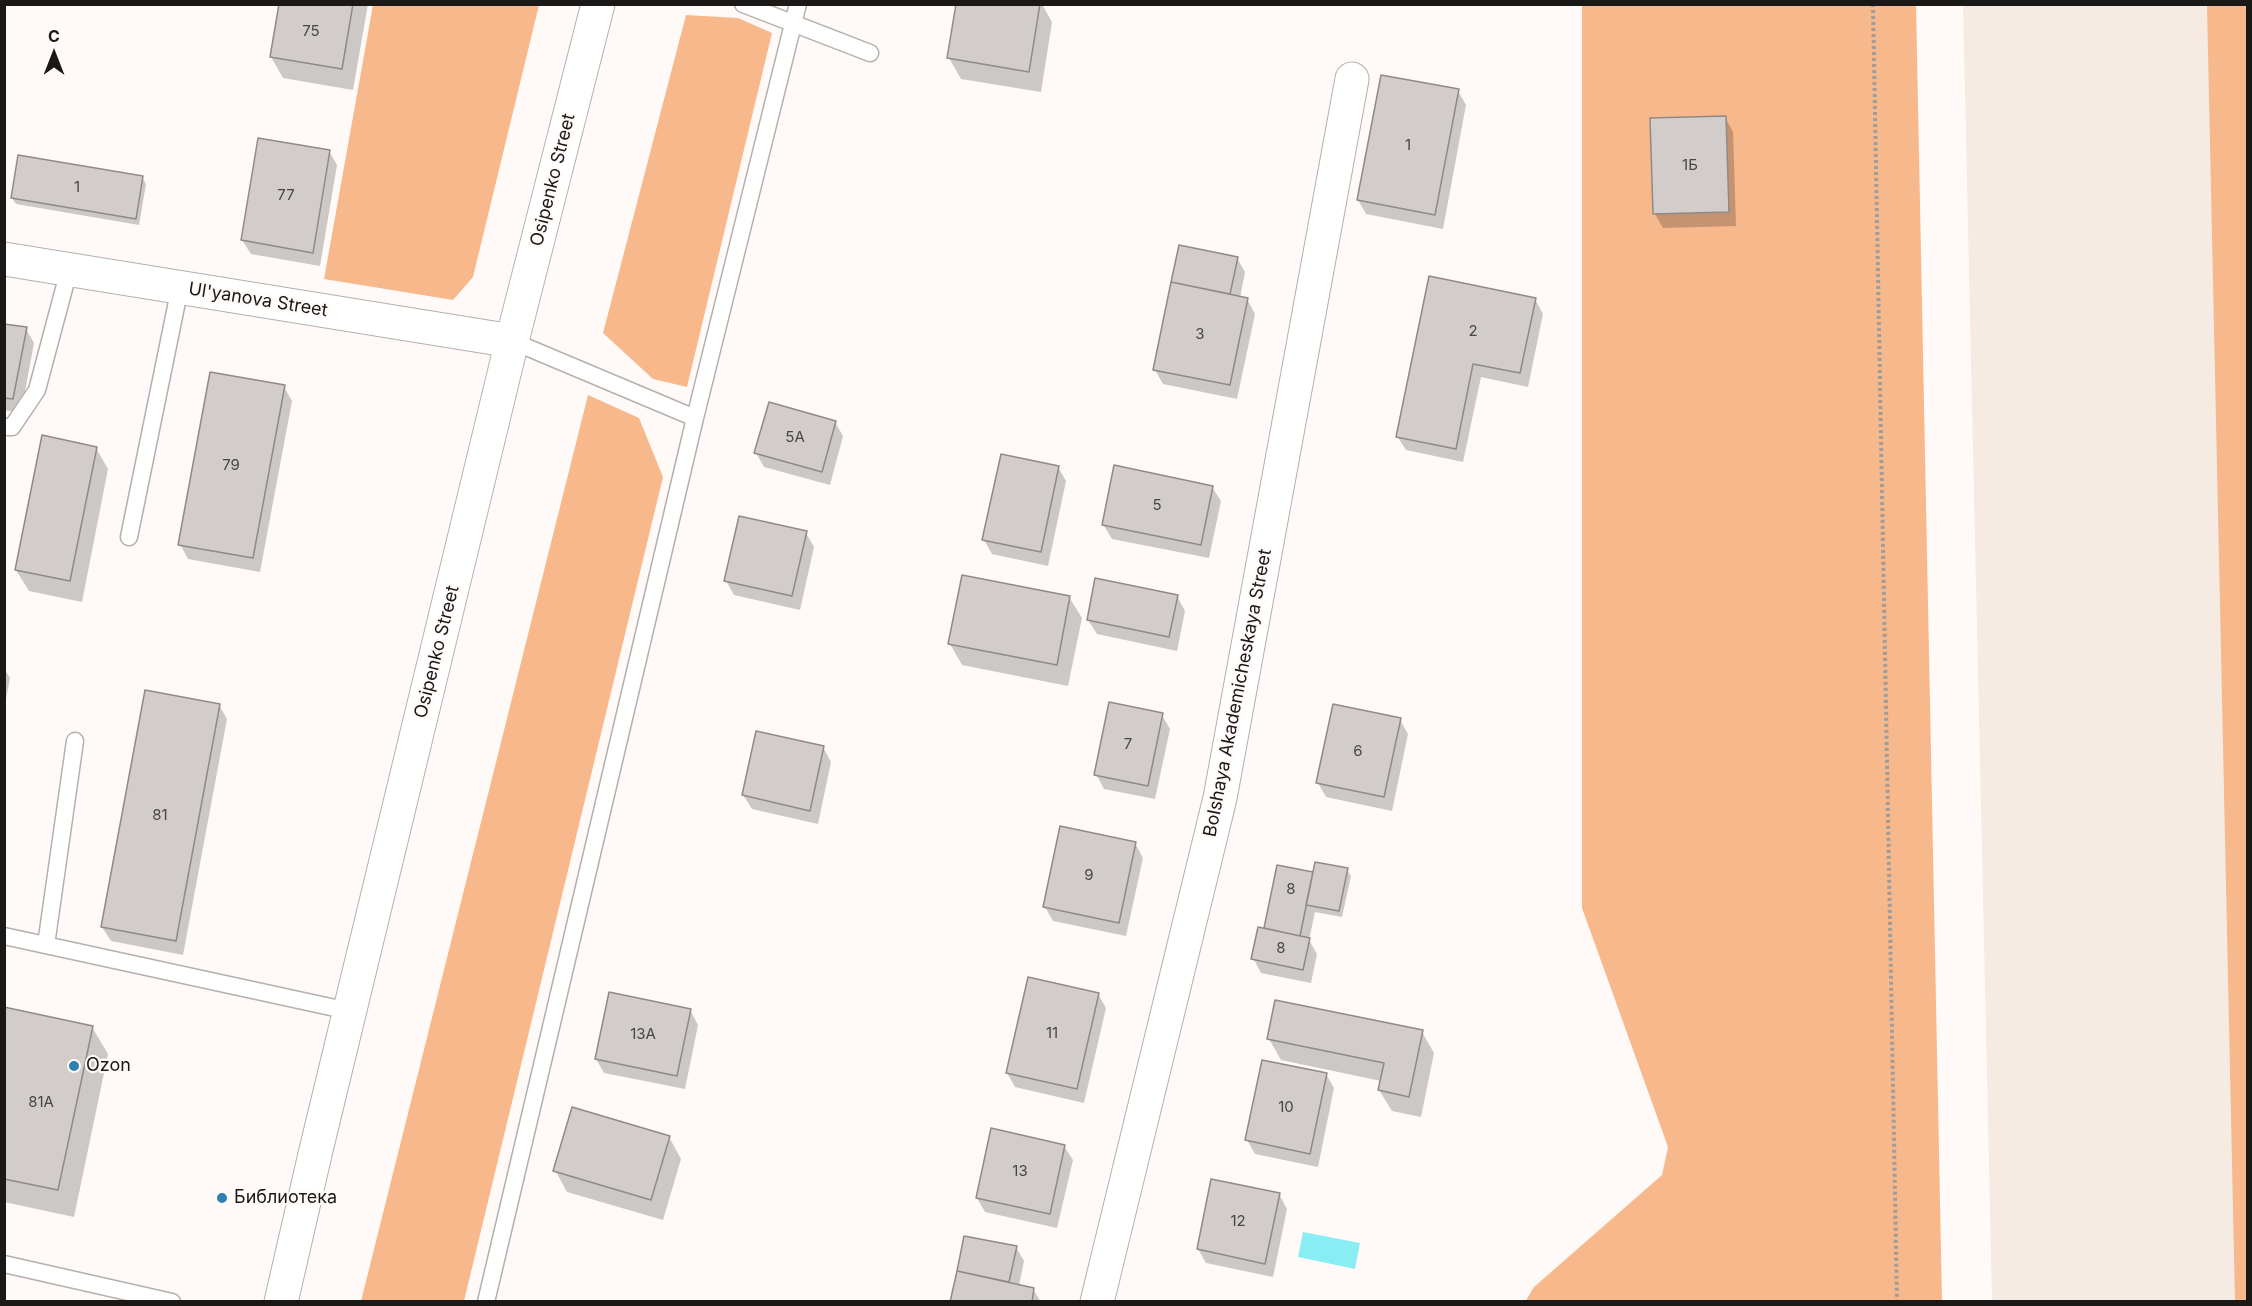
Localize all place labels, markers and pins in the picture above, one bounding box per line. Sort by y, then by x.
place label: Ozon [86,1055,131,1077]
marker: Ozon [67,1059,81,1073]
place label: Библиотека [234,1187,337,1209]
marker: Библиотека [215,1191,229,1205]

